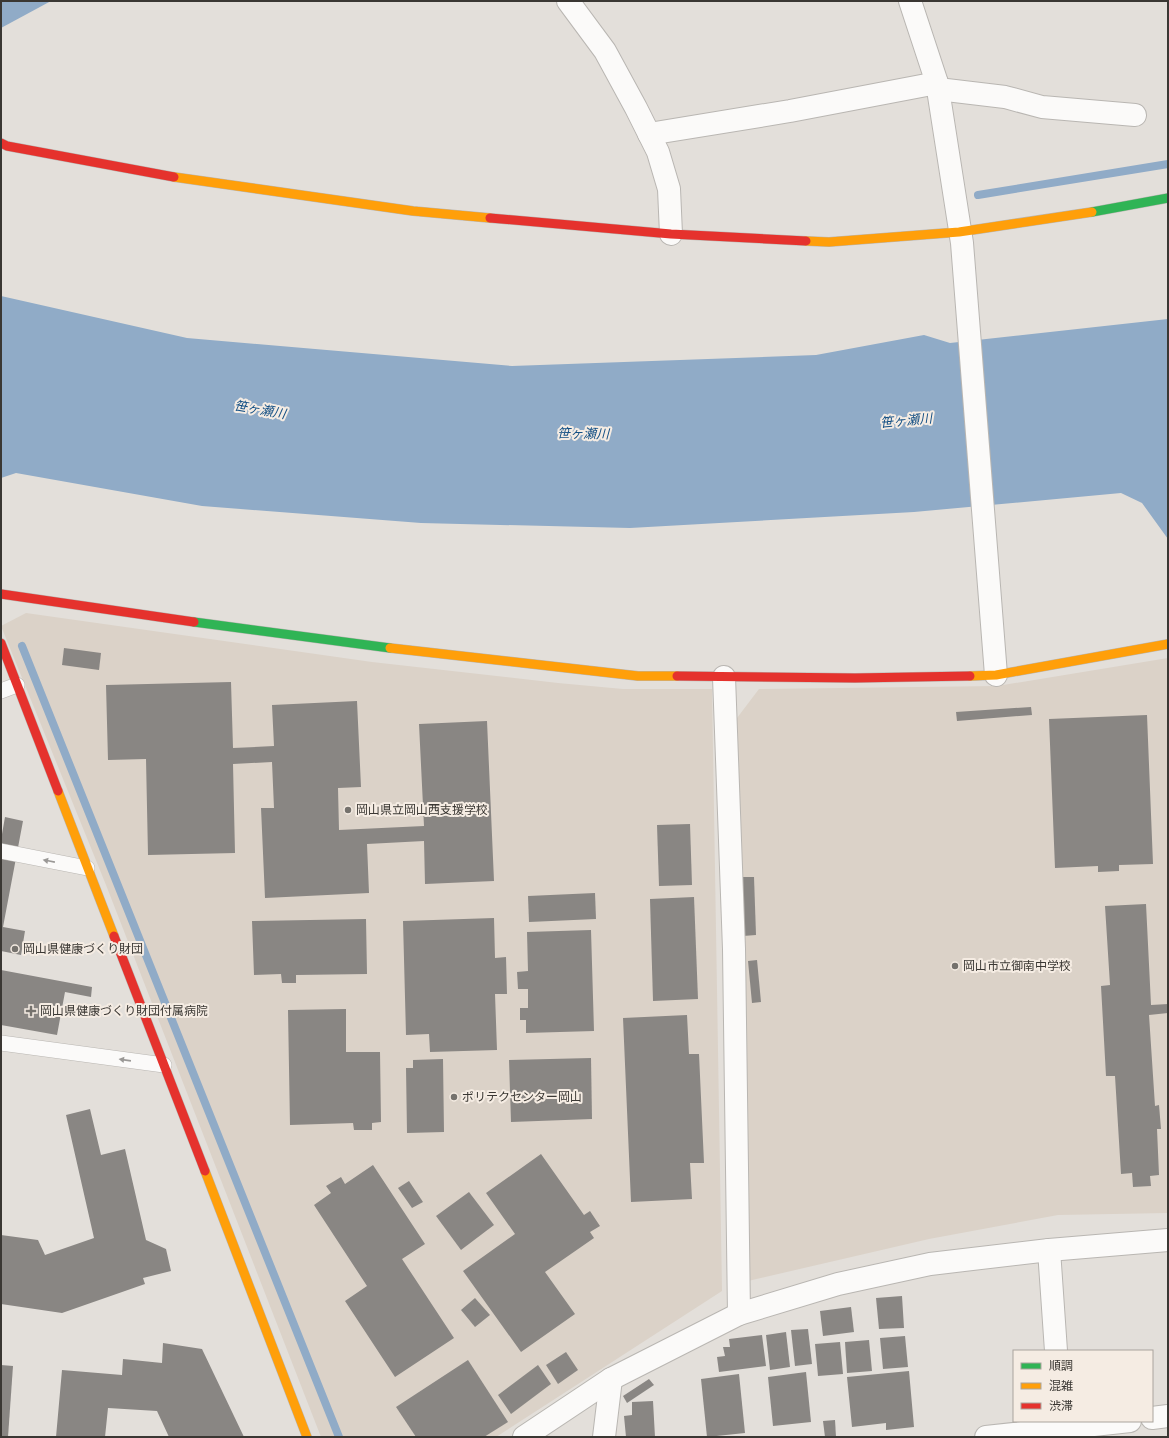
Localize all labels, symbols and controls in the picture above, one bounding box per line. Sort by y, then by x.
water label: 笹ヶ瀬川 [233,397,289,423]
water label: 笹ヶ瀬川 [879,410,935,431]
water label: 笹ヶ瀬川 [557,425,611,442]
place label: 岡山県立岡山西支援学校 [356,802,488,818]
marker: 岡山県立岡山西支援学校 [343,805,353,815]
one-way arrow [43,857,55,863]
place label: 岡山県健康づくり財団 [23,941,143,957]
marker: 岡山県健康づくり財団 [10,944,20,954]
place label: 岡山市立御南中学校 [963,958,1071,974]
marker: 岡山市立御南中学校 [950,961,960,971]
place label: 岡山県健康づくり財団付属病院 [40,1003,208,1019]
marker: 岡山県健康づくり財団付属病院 [25,1005,37,1017]
one-way arrow [119,1057,131,1063]
place label: ポリテクセンター岡山 [462,1089,582,1105]
marker: ポリテクセンター岡山 [449,1092,459,1102]
legend [1013,1350,1153,1422]
text: 順調 [1049,1358,1073,1374]
text: 混雑 [1049,1378,1073,1394]
text: 渋滞 [1049,1398,1073,1414]

